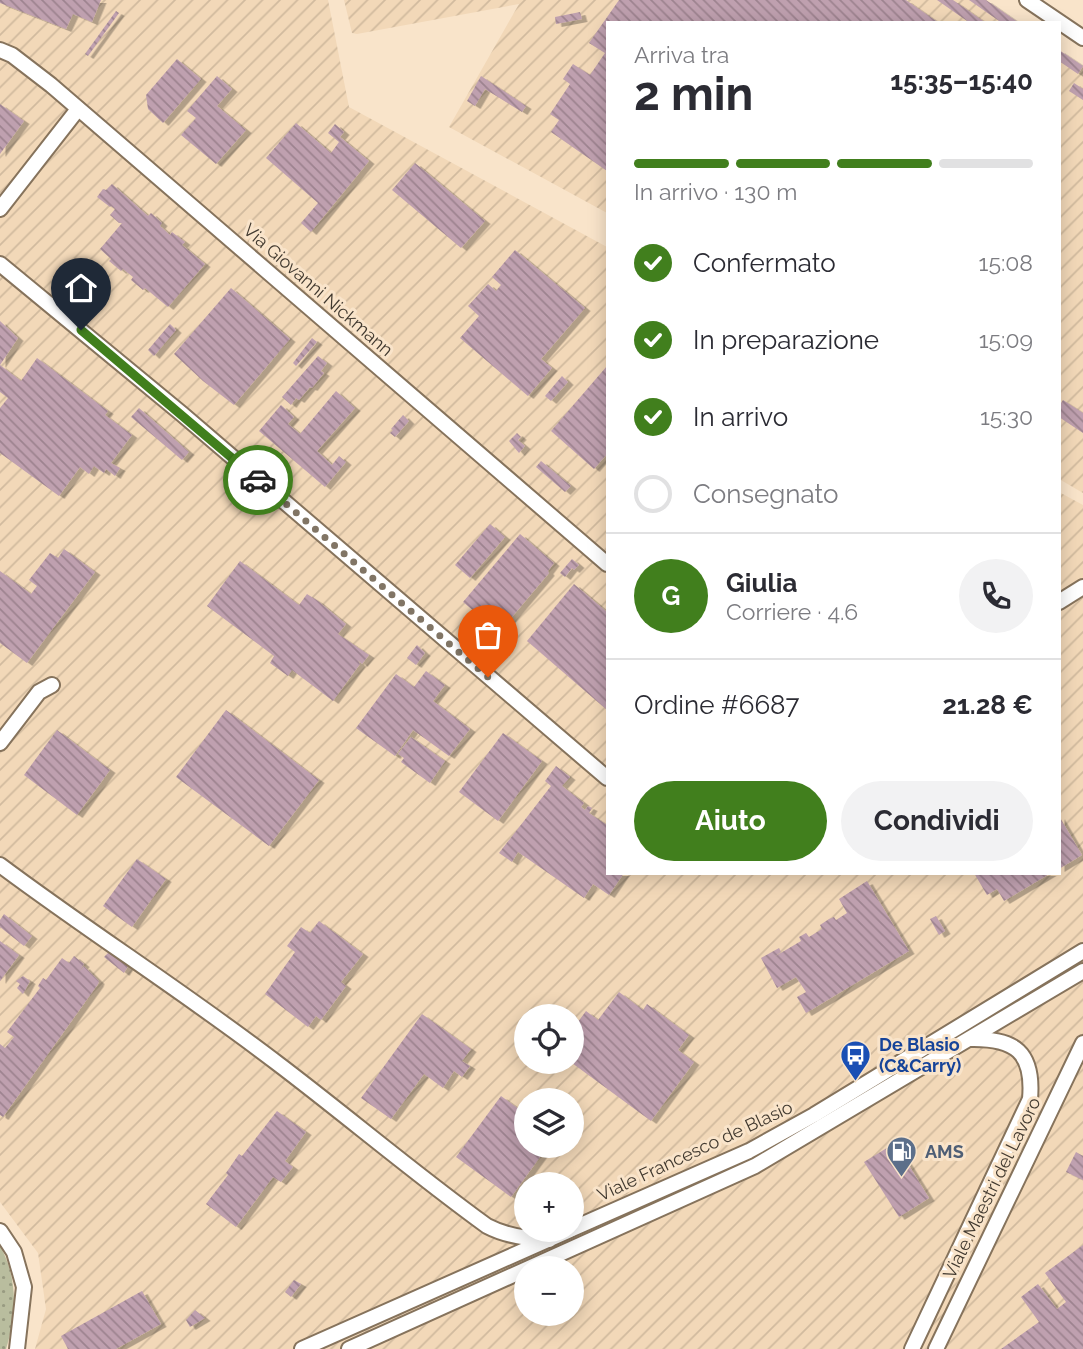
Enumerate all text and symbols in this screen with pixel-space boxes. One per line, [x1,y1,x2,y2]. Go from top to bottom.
text: Arriva tra [634,41,729,68]
text: 15:35–15:40 [890,66,1033,96]
text: 2 min [634,67,753,121]
text: In arrivo · 130 m [634,178,797,205]
street label: Via Giovanni Nickmann [239,219,397,360]
icon: check [634,244,672,282]
text: Confermato [693,248,836,278]
text: 15:08 [979,249,1033,276]
pin [51,258,111,330]
icon: home [62,269,100,307]
icon: check [634,321,672,359]
text: In preparazione [693,325,879,355]
text: 15:09 [979,326,1033,353]
icon: check [634,398,672,436]
text: In arrivo [693,402,788,432]
text: 15:30 [980,403,1033,430]
courier [223,445,293,515]
icon: car [239,461,277,499]
text: Consegnato [693,479,839,509]
button: phone [959,559,1033,633]
text: Giulia [726,568,797,598]
text: G [662,581,680,611]
text: Corriere · 4.6 [726,598,858,625]
pin [458,605,518,677]
icon: bag [469,616,507,654]
text: Ordine #6687 [634,690,799,720]
text: 21.28 € [942,690,1033,720]
button: Aiuto [634,781,827,861]
button: Condividi [841,781,1033,861]
map controls [514,1004,584,1326]
button: locate [514,1004,584,1074]
place label: De Blasio (C&Carry) [879,1034,961,1076]
bus stop icon: De Blasio (C&Carry) [839,1038,873,1082]
button: layers [514,1088,584,1158]
street label: Viale Maestri del Lavoro [938,1093,1045,1282]
street label: Viale Francesco de Blasio [594,1096,796,1205]
fuel station icon: AMS [885,1135,919,1179]
place label: AMS [925,1141,964,1162]
button: + [514,1172,584,1242]
button: − [514,1256,584,1326]

